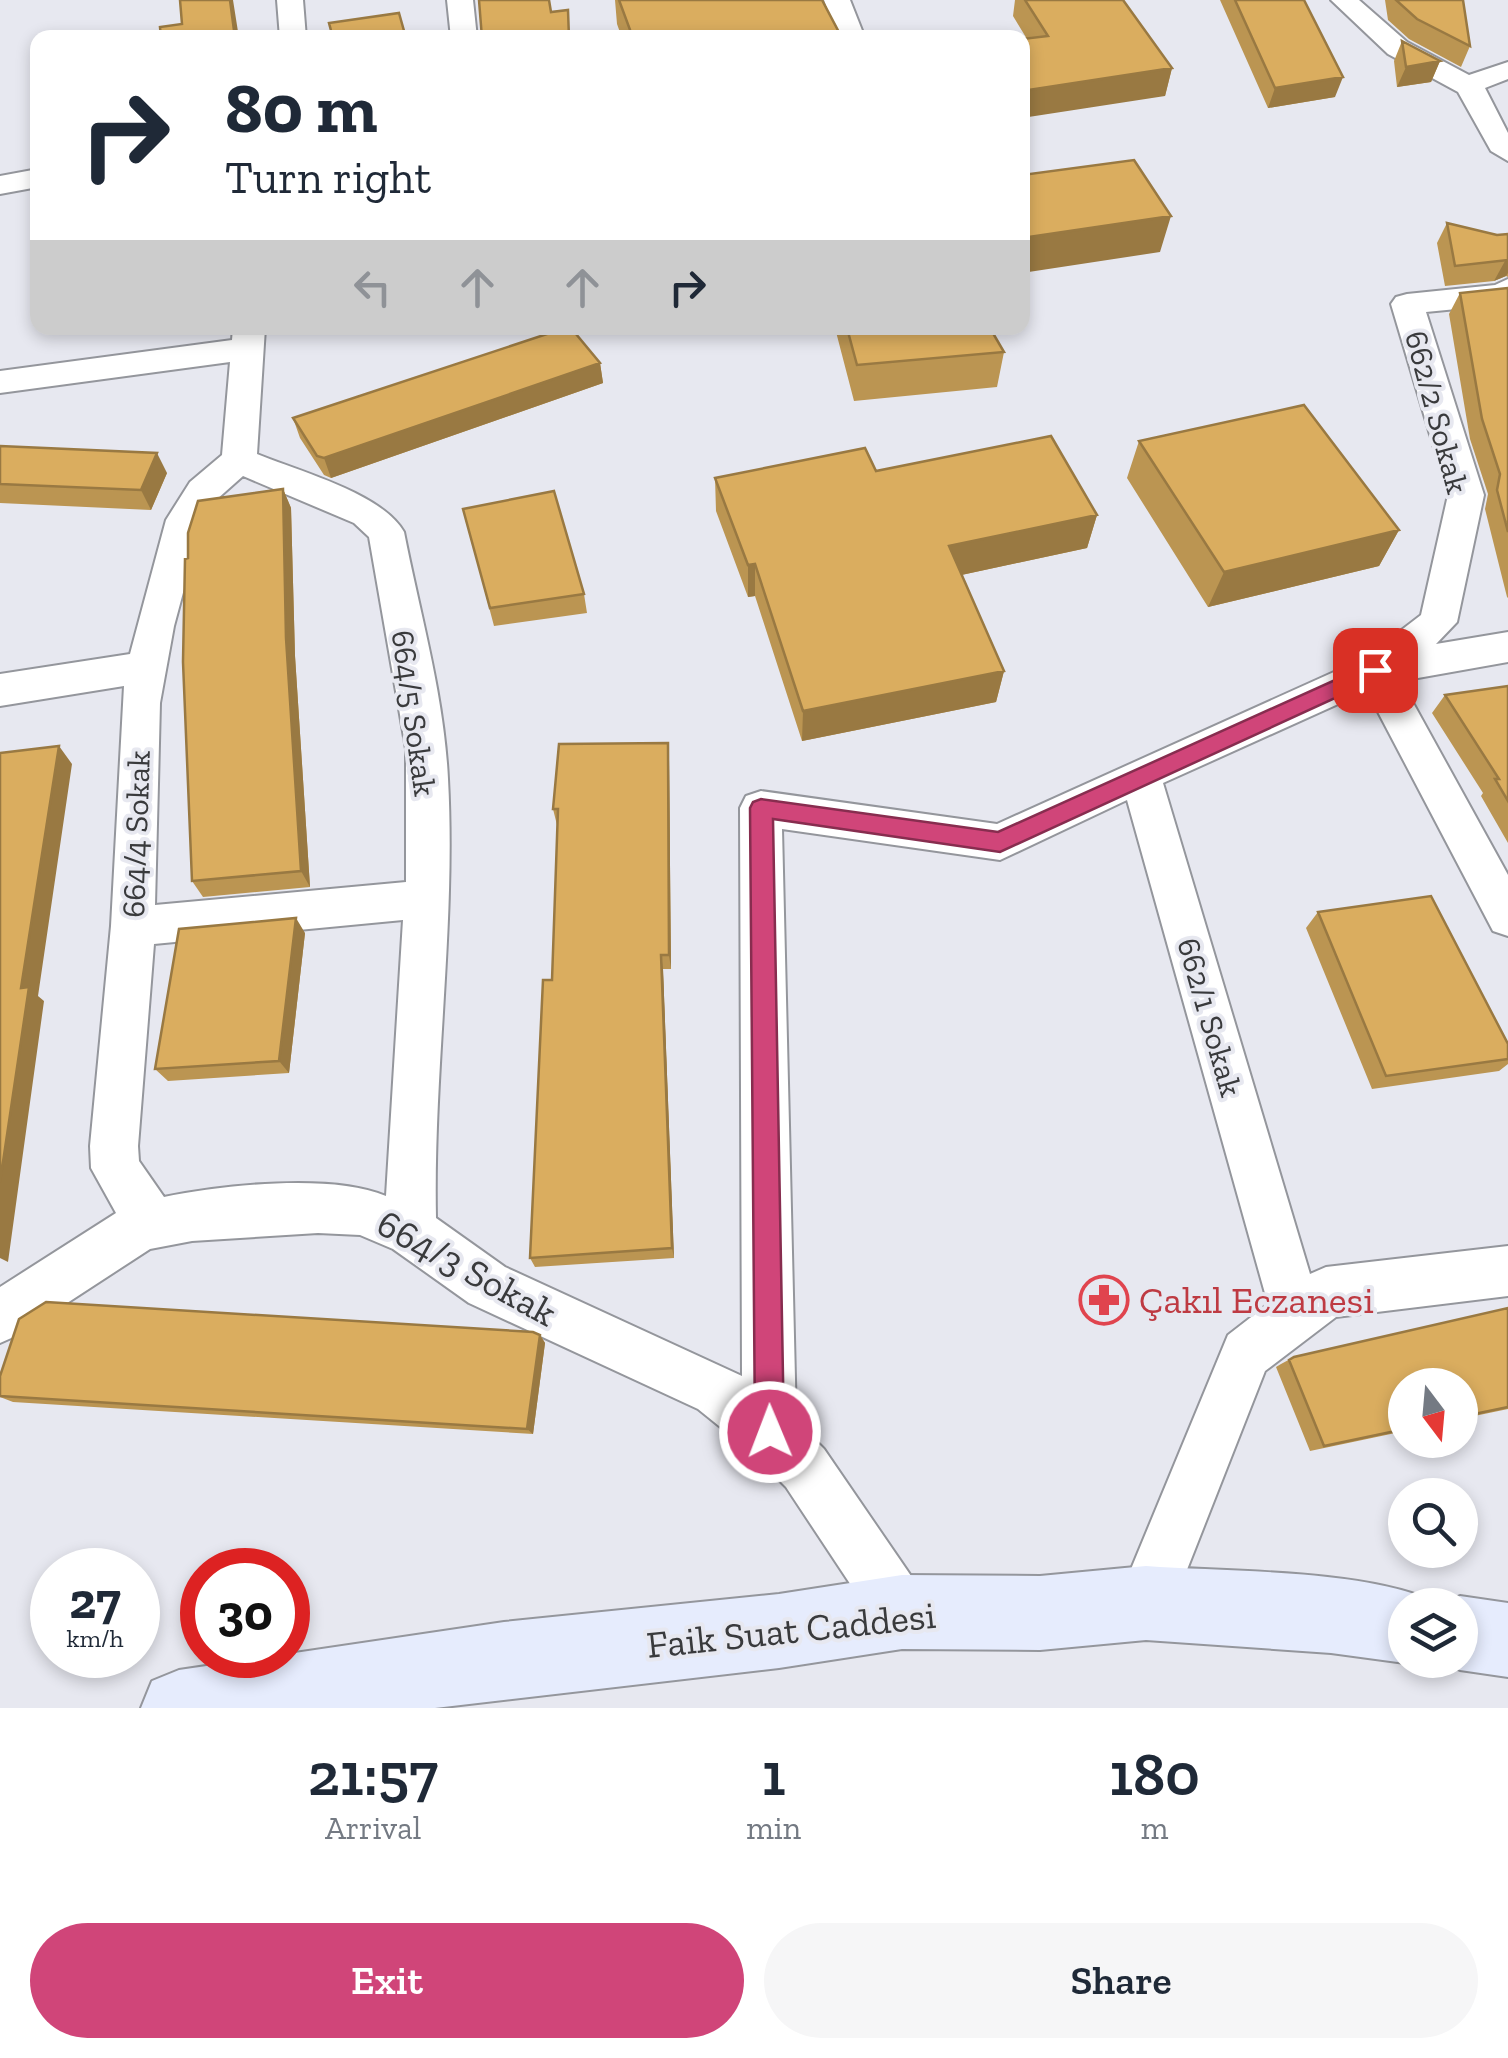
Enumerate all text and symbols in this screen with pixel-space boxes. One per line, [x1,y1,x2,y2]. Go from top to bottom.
text: 80 m [225,66,377,150]
icon: right [60,70,190,200]
text: Turn right [225,151,431,205]
icon: left [345,260,400,315]
icon: ahead [450,260,505,315]
icon: ahead [555,260,610,315]
icon: right [660,260,715,315]
street label: 662/2 Sokak [1397,326,1477,498]
street label: 664/5 Sokak [384,627,445,799]
pin [1333,628,1418,713]
icon: arrive [1348,643,1403,698]
street label: 664/4 Sokak [114,749,158,918]
street label: 662/1 Sokak [1169,933,1251,1101]
street label: 664/3 Sokak [369,1200,565,1336]
pharmacy icon: Çakıl Eczanesi [1078,1274,1130,1326]
place label: Çakıl Eczanesi [1139,1277,1374,1323]
north arrow [1388,1368,1478,1458]
map controls [1388,1368,1478,1678]
position arrow [718,1380,822,1484]
button: search [1388,1478,1478,1568]
speed limit sign: 30 [180,1548,310,1678]
text: 27 [69,1571,121,1631]
button: layers [1388,1588,1478,1678]
street label: Faik Suat Caddesi [644,1592,938,1668]
text: km/h [66,1623,124,1653]
text: 21:57 [308,1738,438,1810]
text: 1 [762,1738,786,1810]
text: 180 [1109,1738,1200,1810]
text: Arrival [325,1809,421,1847]
text: min [746,1809,801,1847]
text: m [1141,1809,1168,1847]
button: Exit [30,1923,744,2038]
button: Share [764,1923,1478,2038]

